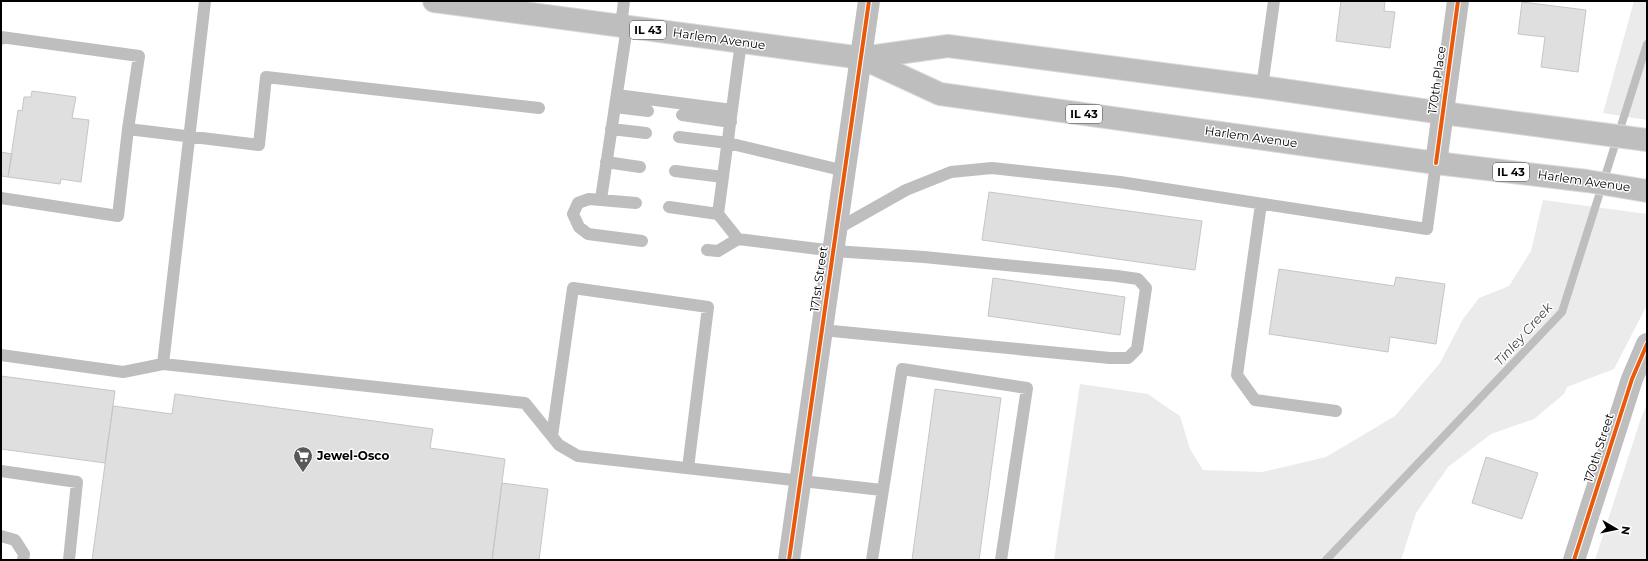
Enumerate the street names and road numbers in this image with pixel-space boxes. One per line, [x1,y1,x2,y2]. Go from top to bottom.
road number: IL 43 [630,21,666,39]
street label: Harlem Avenue [672,25,766,52]
street label: 170th Place [1424,45,1449,115]
road number: IL 43 [1066,105,1102,123]
street label: Harlem Avenue [1204,123,1298,150]
road number: IL 43 [1493,163,1529,181]
street label: Harlem Avenue [1537,167,1631,194]
street label: 171st Street [806,245,831,313]
street label: 170th Street [1580,411,1617,484]

